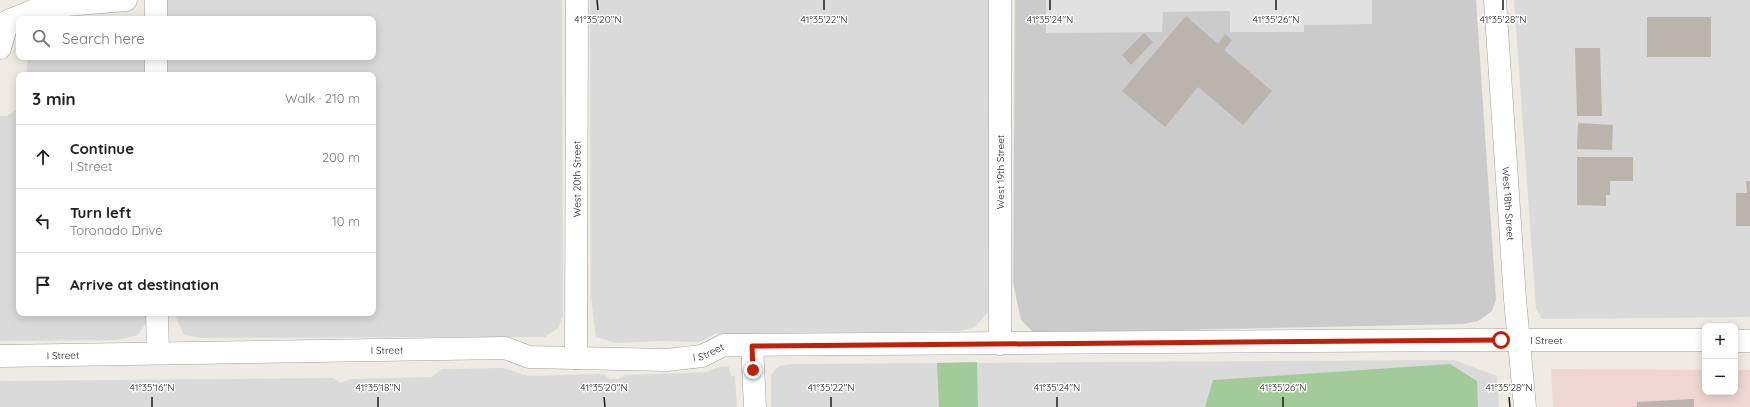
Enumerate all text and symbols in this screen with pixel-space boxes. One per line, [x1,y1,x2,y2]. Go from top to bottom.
text: 41°35'20"N [574,13,622,26]
text: 41°35'22"N [800,13,848,26]
text: 41°35'24"N [1027,13,1073,26]
text: 41°35'26"N [1253,13,1299,26]
text: 41°35'28"N [1480,13,1526,26]
search box [16,16,376,60]
icon: search [30,27,52,49]
text: Search here [62,29,145,48]
text: 3 min [32,88,76,109]
text: Walk · 210 m [285,90,360,106]
street label: West 19th Street [994,134,1007,209]
text: Continue [70,139,134,158]
street label: West 20th Street [570,140,584,217]
icon: ahead [32,146,54,168]
text: 200 m [322,149,360,165]
text: I Street [70,158,112,174]
street label: West 18th Street [1499,166,1517,242]
text: Turn left [70,203,132,222]
icon: left [32,210,54,232]
text: 10 m [332,213,360,229]
text: Toronado Drive [70,222,163,238]
icon: arrive [32,274,54,296]
text: Arrive at destination [70,275,219,294]
map controls [1702,323,1738,395]
button: + [1702,323,1738,359]
route start [1492,331,1510,349]
street label: I Street [1530,334,1563,347]
street label: I Street [692,340,727,364]
street label: I Street [371,344,404,357]
street label: I Street [47,349,80,362]
button: − [1702,359,1738,395]
route end [744,361,762,379]
text: 41°35'16"N [129,381,175,394]
text: 41°35'18"N [355,381,401,394]
text: 41°35'20"N [580,381,628,394]
text: 41°35'22"N [807,381,855,394]
text: 41°35'24"N [1034,381,1080,394]
text: 41°35'26"N [1260,381,1306,394]
text: 41°35'28"N [1486,381,1532,394]

